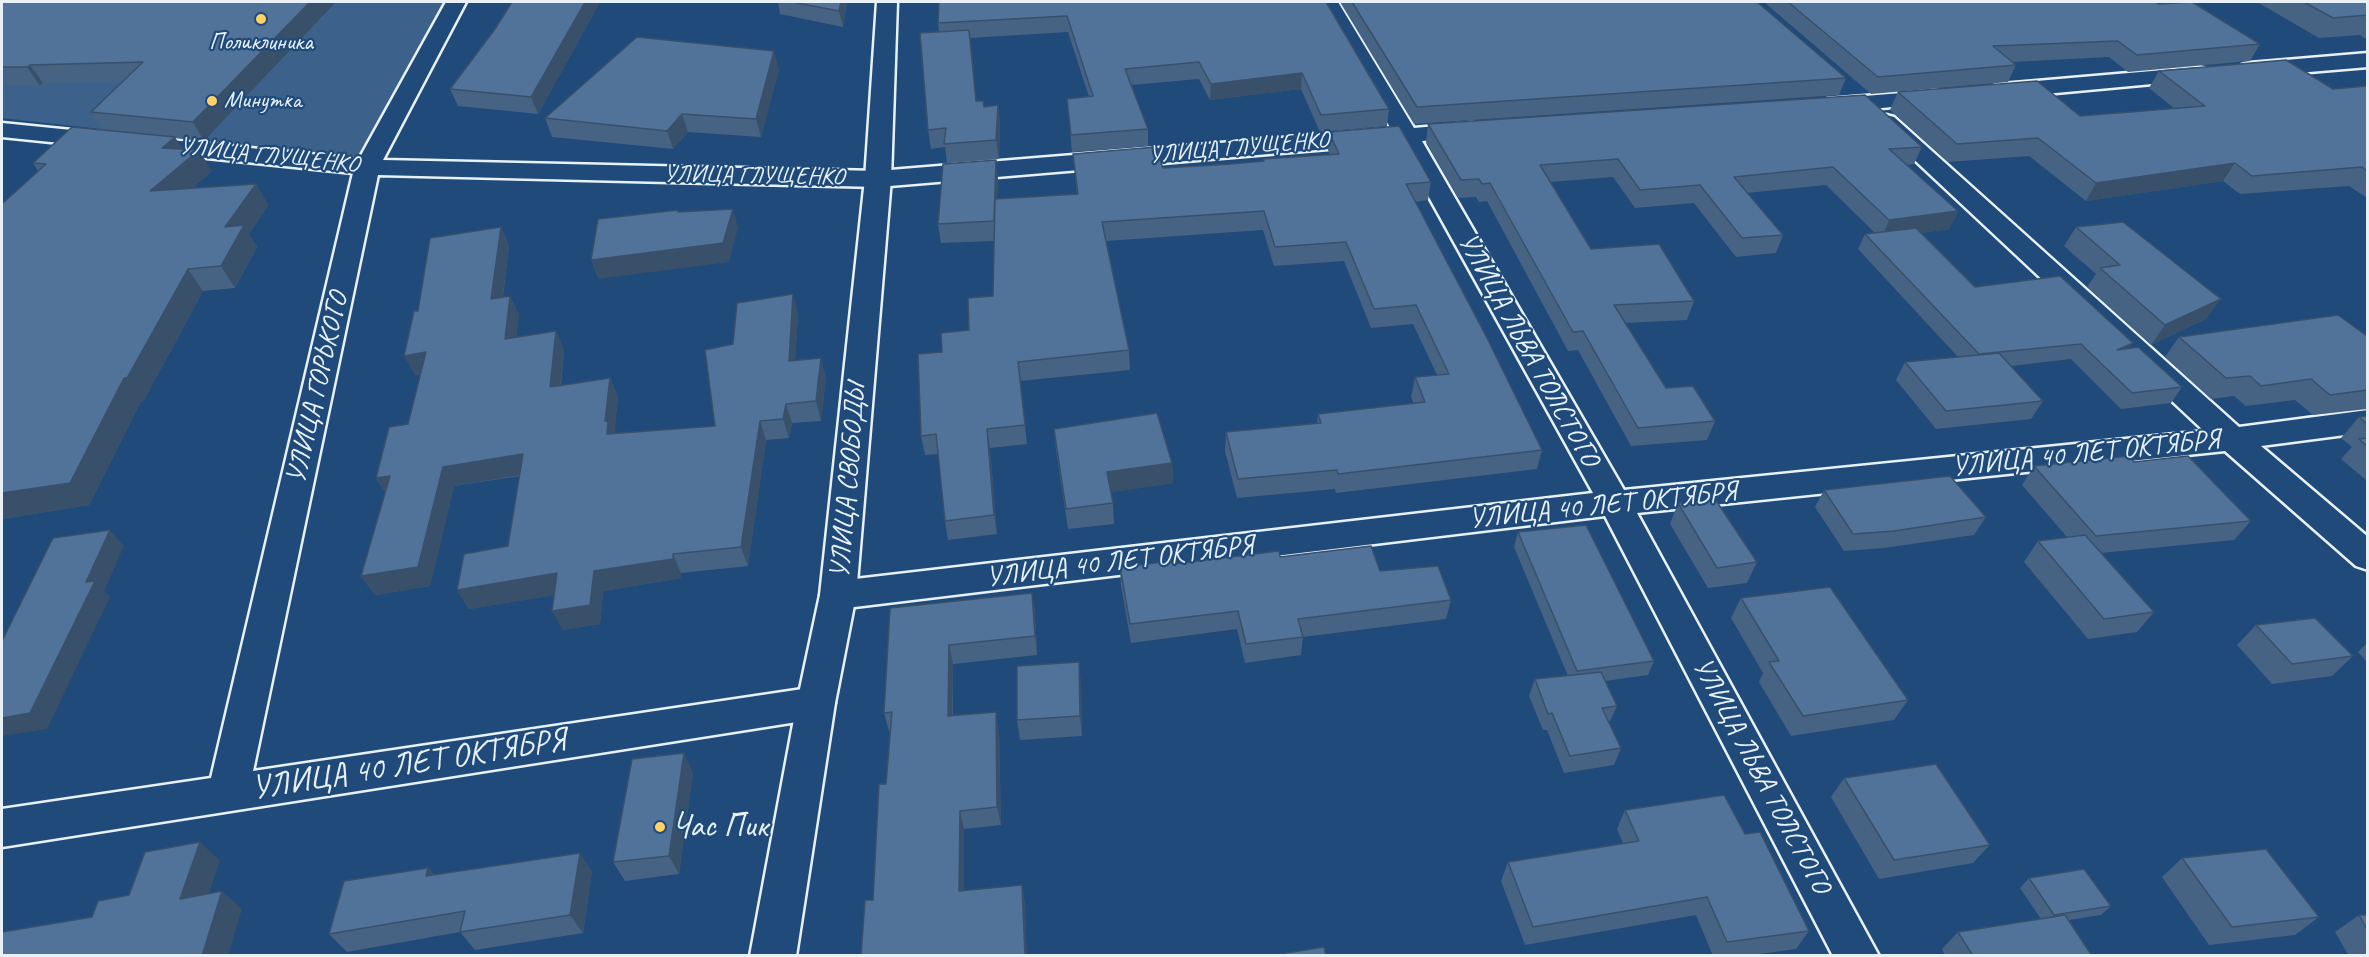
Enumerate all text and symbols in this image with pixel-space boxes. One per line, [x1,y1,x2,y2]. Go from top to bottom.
marker: Поликлиника [254,12,268,26]
place label: Поликлиника [209,29,313,57]
place label: Минутка [224,87,301,115]
marker: Минутка [205,94,219,108]
street label: УЛИЦА ГЛУЩЕНКО [1148,126,1330,170]
street label: УЛИЦА ГЛУЩЕНКО [178,132,360,180]
street label: УЛИЦА ГЛУЩЕНКО [663,160,845,192]
street label: УЛИЦА ЛЬВА ТОЛСТОГО [1450,227,1606,473]
street label: УЛИЦА ГОРЬКОГО [280,289,356,487]
street label: УЛИЦА СВОБОДЫ [824,382,874,580]
street label: УЛИЦА 40 ЛЕТ ОКТЯБРЯ [1950,423,2222,485]
street label: УЛИЦА 40 ЛЕТ ОКТЯБРЯ [1467,475,1739,537]
street label: УЛИЦА 40 ЛЕТ ОКТЯБРЯ [984,529,1256,595]
street label: УЛИЦА ЛЬВА ТОЛСТОГО [1685,653,1837,899]
street label: УЛИЦА 40 ЛЕТ ОКТЯБРЯ [249,721,569,809]
place label: Час Пик [672,807,768,847]
marker: Час Пик [653,820,667,834]

